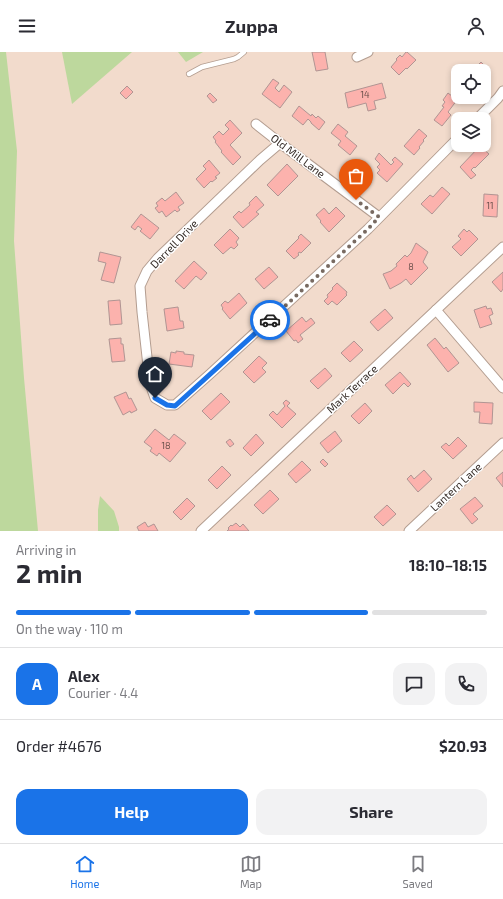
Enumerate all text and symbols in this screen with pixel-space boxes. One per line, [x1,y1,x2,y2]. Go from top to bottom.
icon: menu [16,15,38,37]
text: Zuppa [225,15,278,37]
icon: person [465,15,487,37]
map controls [451,64,491,152]
button: locate [451,64,491,104]
house number: 14 [360,89,370,100]
button: layers [451,112,491,152]
street label: Old Mill Lane [269,131,328,180]
pin [339,159,373,200]
icon: bag [345,165,367,187]
house number: 11 [486,200,494,211]
street label: Darrell Drive [147,217,200,271]
house number: 8 [408,261,414,272]
courier [250,300,290,340]
icon: car [259,309,281,331]
pin [138,357,172,398]
street label: Mark Terrace [323,362,380,416]
icon: home [144,363,166,385]
house number: 18 [161,440,171,451]
street label: Lantern Lane [427,460,484,514]
text: Arriving in [16,542,76,558]
text: 18:10–18:15 [409,556,487,574]
text: 2 min [16,557,82,588]
text: On the way · 110 m [16,621,123,637]
button: chat [393,663,435,705]
button: phone [445,663,487,705]
text: Alex [68,667,100,685]
text: A [32,675,42,693]
text: Courier · 4.4 [68,685,138,701]
text: Order #4676 [16,737,102,755]
text: $20.93 [439,737,487,755]
button: Help [16,789,248,835]
button: Share [256,789,487,835]
tab: Home [70,853,99,890]
tab: Map [240,853,262,890]
tab: Saved [403,853,433,890]

